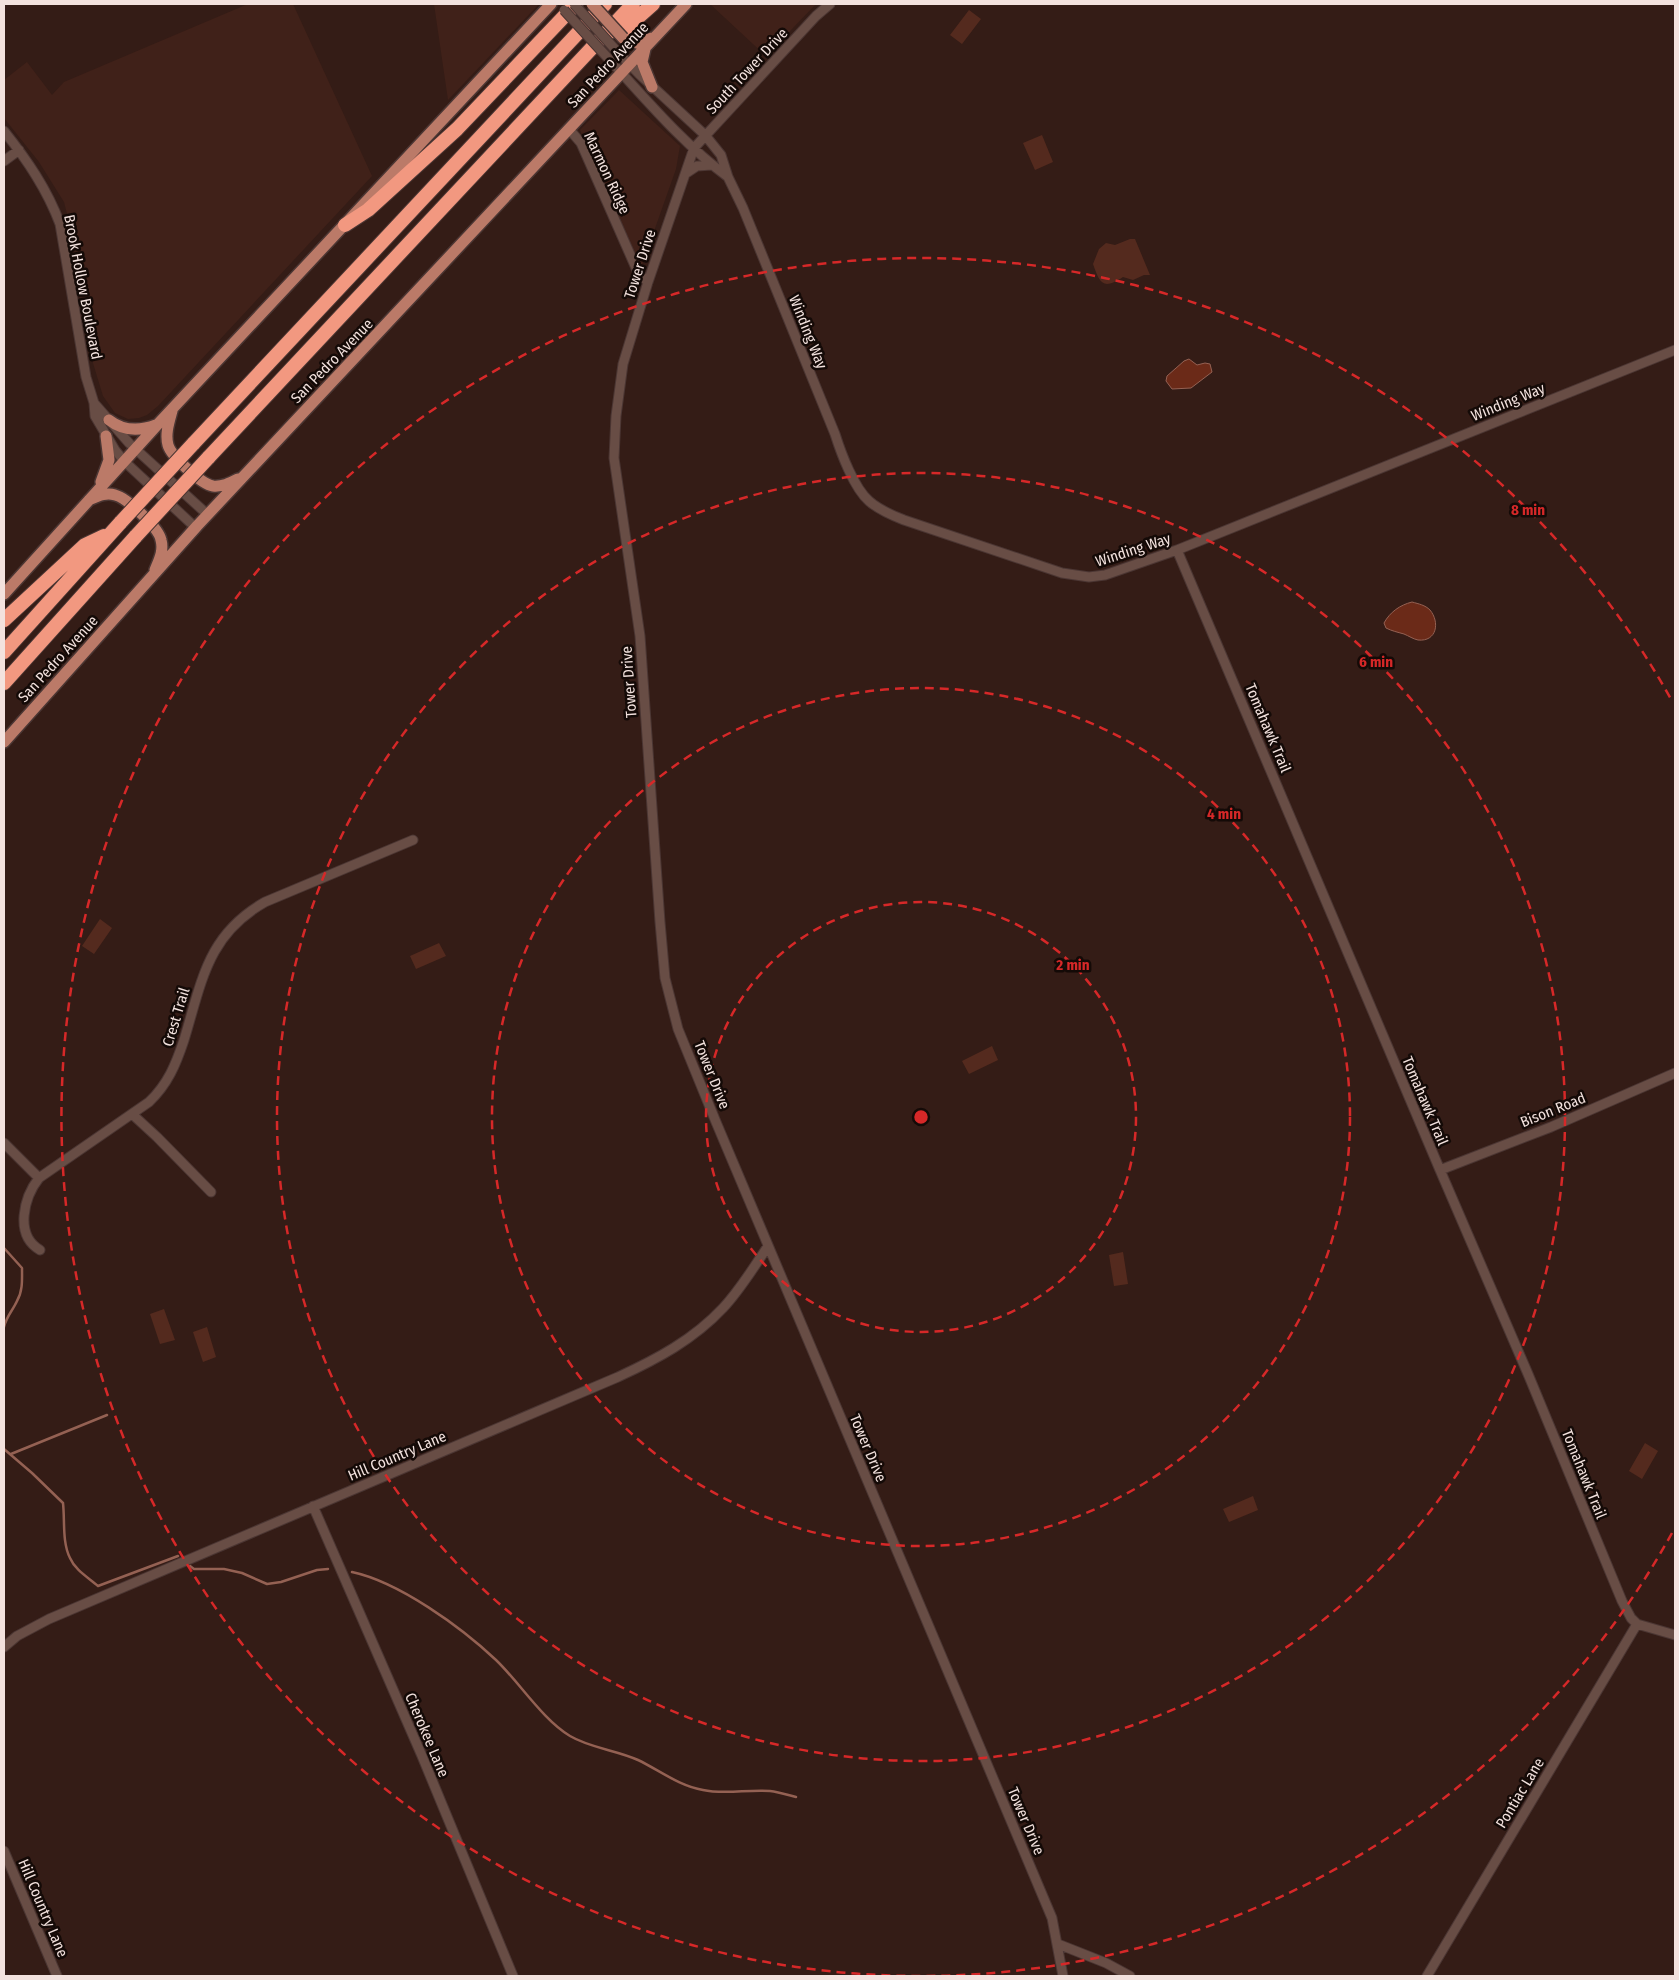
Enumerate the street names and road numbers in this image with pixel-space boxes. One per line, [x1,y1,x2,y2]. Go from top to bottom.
street label: San Pedro Avenue [564,19,652,111]
street label: South Tower Drive [702,24,792,118]
street label: Marmon Ridge [580,129,634,217]
street label: Brook Hollow Boulevard [60,213,106,361]
street label: Tower Drive [620,227,660,301]
street label: Winding Way [785,293,831,372]
street label: San Pedro Avenue [287,315,377,407]
street label: Winding Way [1469,379,1548,425]
street label: Winding Way [1093,529,1173,571]
street label: San Pedro Avenue [14,612,102,706]
street label: Tower Drive [618,646,640,718]
street label: Tomahawk Trail [1241,681,1295,775]
street label: Crest Trail [159,985,194,1049]
street label: Tower Drive [690,1038,734,1112]
street label: Tomahawk Trail [1398,1054,1452,1148]
street label: Bison Road [1518,1089,1588,1131]
street label: Tower Drive [846,1411,890,1485]
street label: Hill Country Lane [345,1427,449,1485]
street label: Tomahawk Trail [1558,1427,1610,1521]
street label: Cherokee Lane [401,1690,453,1780]
street label: Pontiac Lane [1492,1755,1548,1831]
street label: Tower Drive [1004,1784,1048,1858]
street label: Hill Country Lane [14,1856,72,1960]

